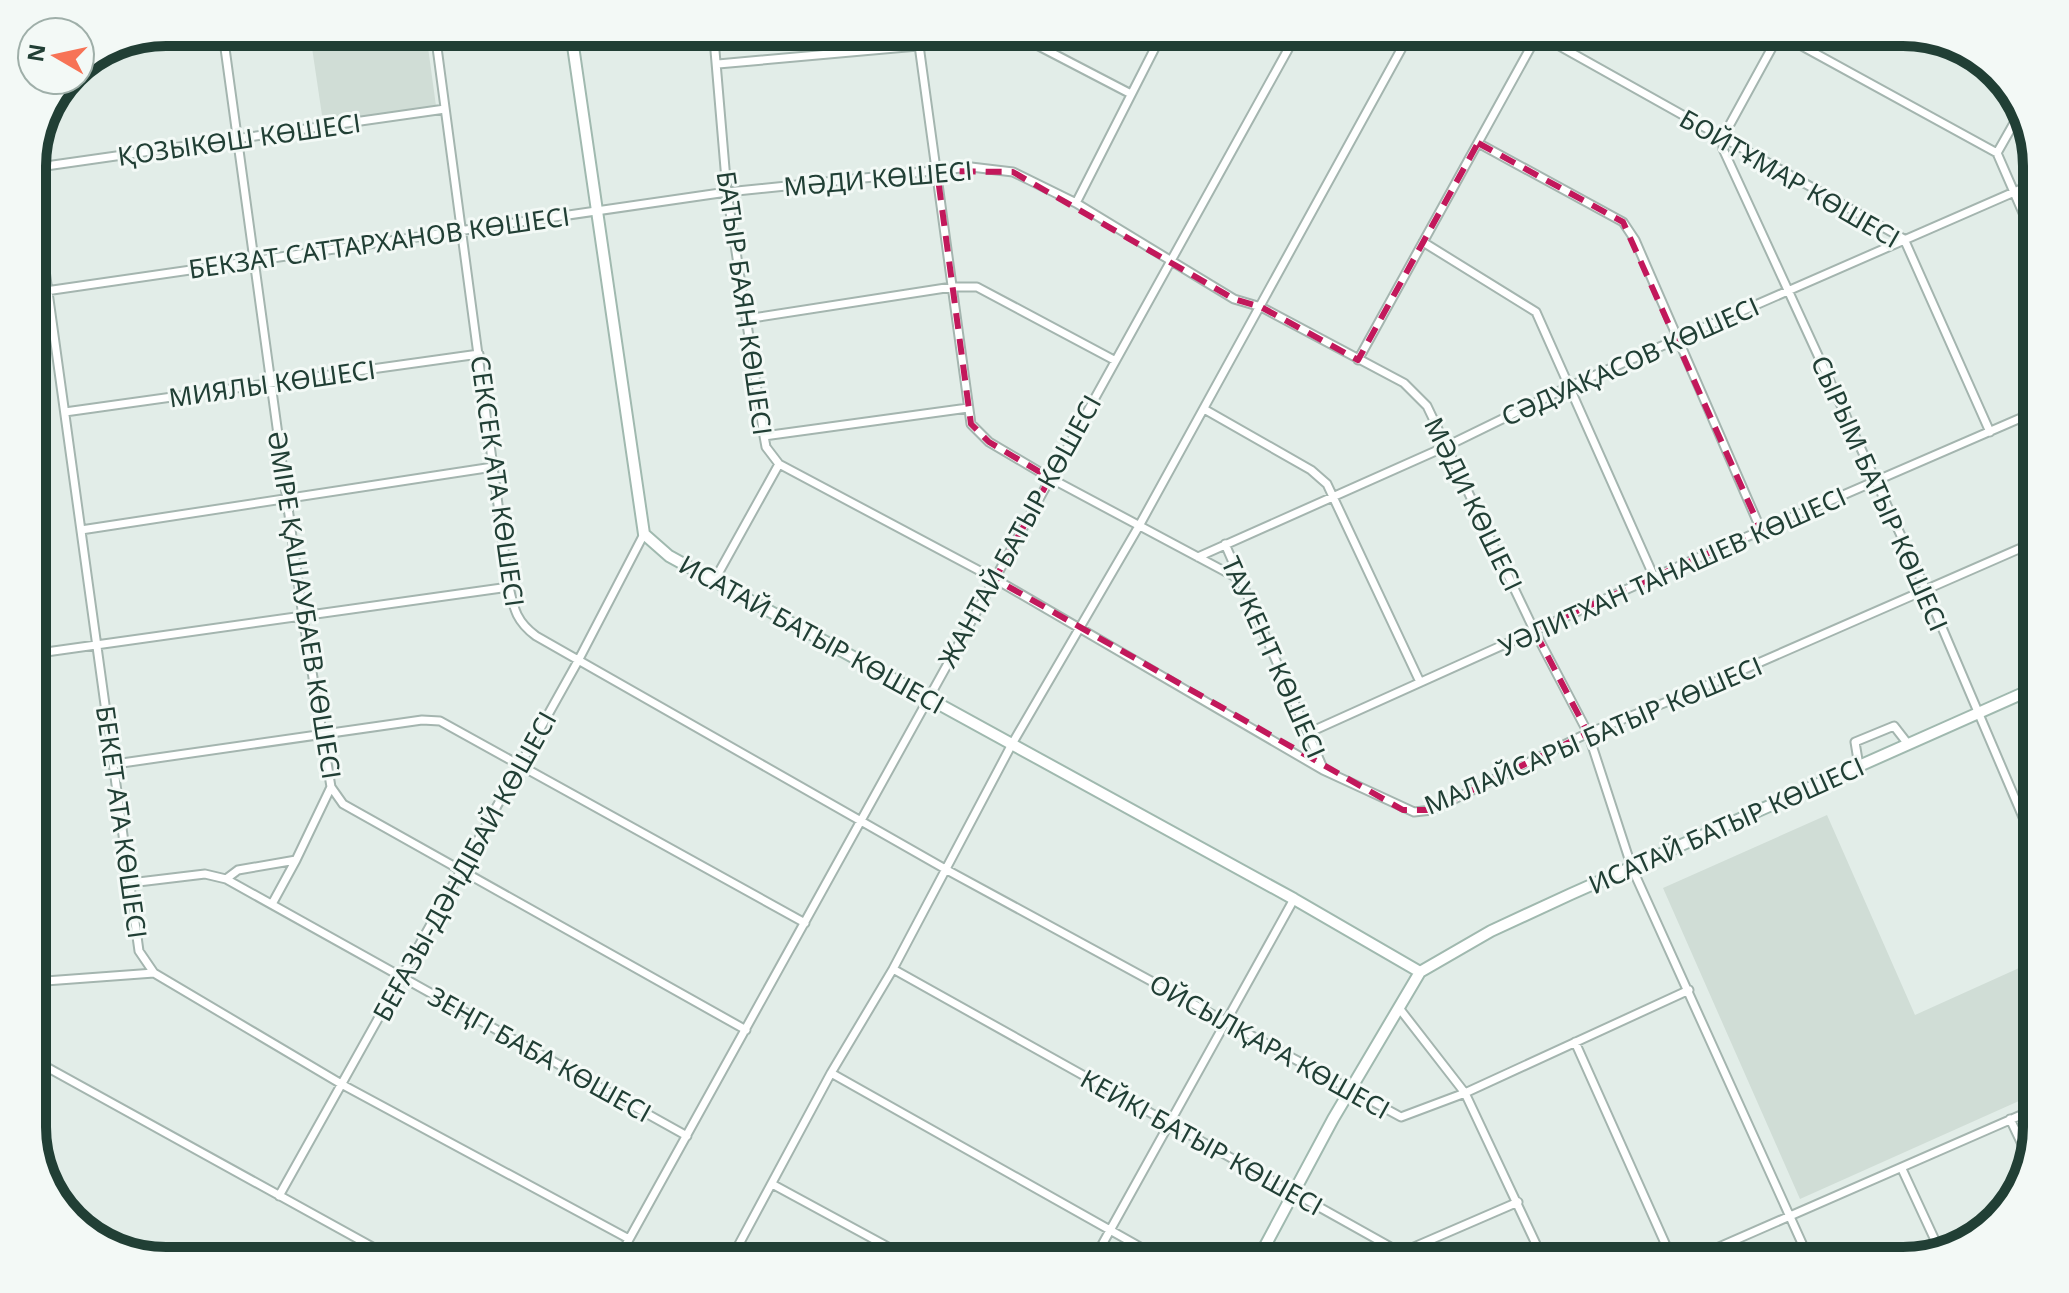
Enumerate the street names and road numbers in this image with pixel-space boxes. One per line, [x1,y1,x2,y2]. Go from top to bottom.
street label: БОЙТҰМАР КӨШЕСІ [1673,100,1907,256]
street label: ҚОЗЫКӨШ КӨШЕСІ [115,104,363,174]
street label: МӘДИ КӨШЕСІ [782,152,974,204]
street label: БАТЫР БАЯН КӨШЕСІ [709,169,781,437]
street label: БЕКЗАТ САТТАРХАНОВ КӨШЕСІ [186,197,572,287]
street label: СӘДУАҚАСОВ КӨШЕСІ [1495,288,1765,434]
street label: СЫРЫМ БАТЫР КӨШЕСІ [1803,350,1957,636]
street label: МИЯЛЫ КӨШЕСІ [166,351,378,415]
street label: СЕКСЕК АТА КӨШЕСІ [463,353,533,609]
street label: ЖАНТАЙ БАТЫР КӨШЕСІ [929,388,1109,674]
street label: МӘДИ КӨШЕСІ [1416,411,1532,597]
street label: ӘМІРЕ ҚАШАУБАЕВ КӨШЕСІ [260,428,350,782]
street label: УӘЛИТХАН ТАНАШЕВ КӨШЕСІ [1493,478,1851,664]
street label: ИСАТАЙ БАТЫР КӨШЕСІ [673,546,951,722]
street label: ТАУКЕНТ КӨШЕСІ [1213,550,1335,764]
street label: МАЛАЙСАРЫ БАТЫР КӨШЕСІ [1419,647,1767,823]
street label: БЕКЕТ АТА КӨШЕСІ [88,703,156,941]
street label: БЕҒАЗЫ-ДӘНДІБАЙ КӨШЕСІ [364,705,564,1027]
street label: ИСАТАЙ БАТЫР КӨШЕСІ [1583,748,1869,902]
street label: ОЙСЫЛҚАРА КӨШЕСІ [1143,965,1397,1127]
street label: ЗЕҢГІ БАБА КӨШЕСІ [422,978,658,1130]
street label: КЕЙКІ БАТЫР КӨШЕСІ [1074,1060,1330,1224]

